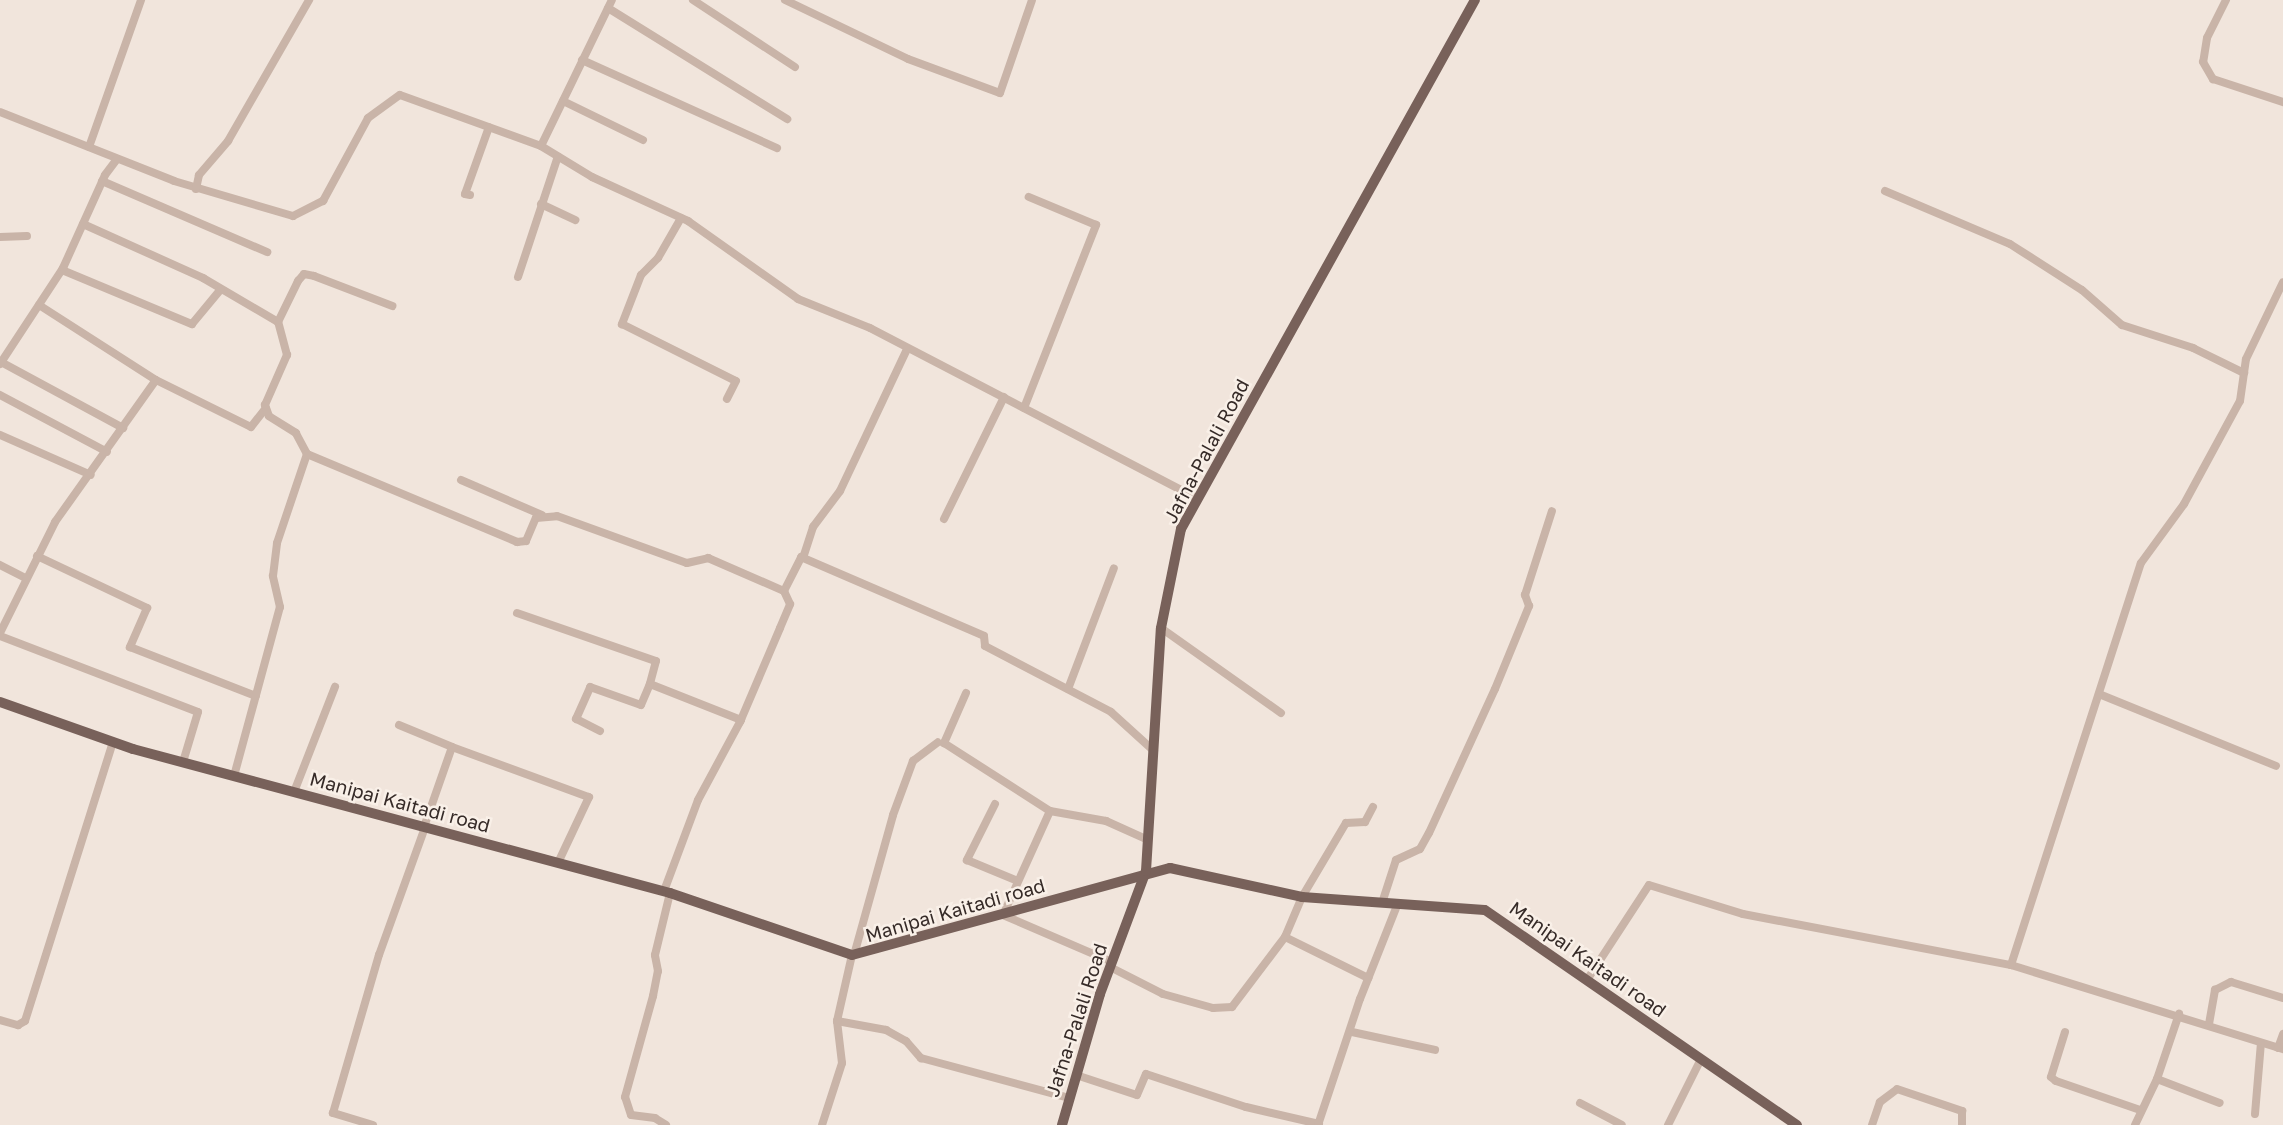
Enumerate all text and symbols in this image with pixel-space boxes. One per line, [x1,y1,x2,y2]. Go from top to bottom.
street label: Jafna-Palali Road [1158,375,1254,527]
street label: Manipai Kaitadi road [307,767,493,837]
street label: Manipai Kaitadi road [863,873,1047,947]
street label: Manipai Kaitadi road [1505,896,1671,1022]
street label: Jafna-Palali Road [1040,940,1112,1100]

